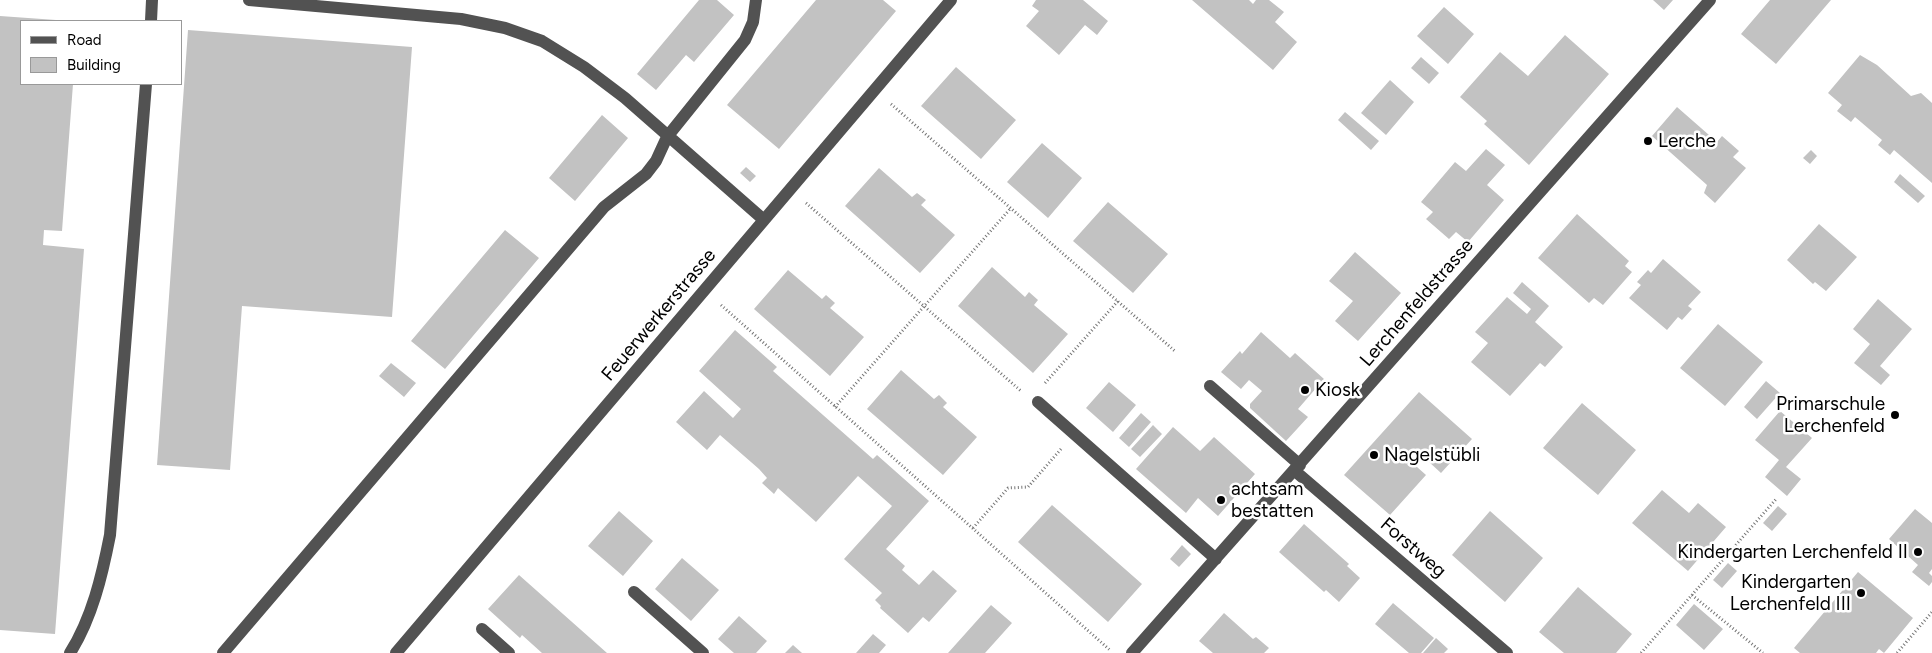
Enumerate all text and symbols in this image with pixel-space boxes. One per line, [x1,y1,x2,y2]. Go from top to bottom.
legend [20,20,182,85]
text: Road [67,31,102,49]
text: Building [67,56,121,74]
place label: Lerche [1658,130,1716,152]
marker: Lerche [1642,135,1654,147]
street label: Lerchenfeldstrasse [1355,235,1479,371]
street label: Feuerwerkerstrasse [597,244,721,386]
place label: Kiosk [1315,379,1360,401]
marker: Kiosk [1299,384,1311,396]
place label: Primarschule Lerchenfeld [1776,393,1885,437]
marker: Primarschule Lerchenfeld [1889,409,1901,421]
place label: Nagelstübli [1384,444,1480,466]
marker: Nagelstübli [1368,449,1380,461]
place label: achtsam bestatten [1231,478,1313,522]
marker: achtsam bestatten [1215,494,1227,506]
street label: Forstweg [1375,513,1451,583]
place label: Kindergarten Lerchenfeld II [1677,541,1908,563]
marker: Kindergarten Lerchenfeld II [1912,546,1924,558]
place label: Kindergarten Lerchenfeld III [1730,571,1851,615]
marker: Kindergarten Lerchenfeld III [1855,587,1867,599]

